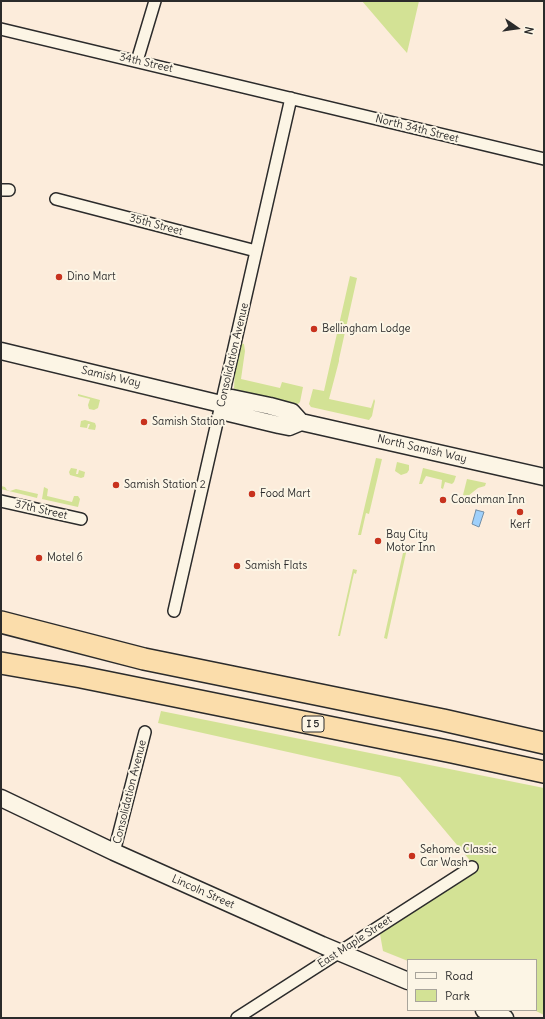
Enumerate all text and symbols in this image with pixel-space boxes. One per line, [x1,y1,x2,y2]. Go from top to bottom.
north arrow [497,8,537,48]
text: N [521,25,536,36]
street label: 34th Street [118,50,174,76]
street label: North 34th Street [374,112,460,146]
street label: 35th Street [128,212,184,238]
place label: Dino Mart [67,270,116,284]
marker: Dino Mart [54,272,64,282]
street label: Consolidation Avenue [215,302,251,408]
place label: Bellingham Lodge [322,322,410,336]
marker: Bellingham Lodge [309,324,319,334]
street label: Samish Way [80,364,142,390]
place label: Samish Station [152,415,225,429]
marker: Samish Station [139,417,149,427]
street label: North Samish Way [376,432,468,466]
place label: Samish Station 2 [124,478,206,492]
marker: Samish Station 2 [111,480,121,490]
place label: Food Mart [260,487,311,501]
marker: Food Mart [247,489,257,499]
place label: Coachman Inn [451,493,525,507]
marker: Coachman Inn [438,495,448,505]
street label: 37th Street [13,498,69,522]
marker: Kerf [515,507,525,517]
place label: Kerf [510,518,530,532]
place label: Bay City Motor Inn [386,528,435,554]
marker: Bay City Motor Inn [373,536,383,546]
place label: Motel 6 [47,551,83,565]
marker: Motel 6 [34,553,44,563]
place label: Samish Flats [245,559,307,573]
marker: Samish Flats [232,561,242,571]
road number: I 5 [302,716,324,732]
street label: Consolidation Avenue [111,739,149,845]
place label: Sehome Classic Car Wash [420,843,497,869]
marker: Sehome Classic Car Wash [407,851,417,861]
street label: Lincoln Street [170,872,236,912]
street label: East Maple Street [315,913,395,971]
legend [407,959,537,1011]
text: Road [445,968,473,983]
text: Park [445,988,470,1003]

